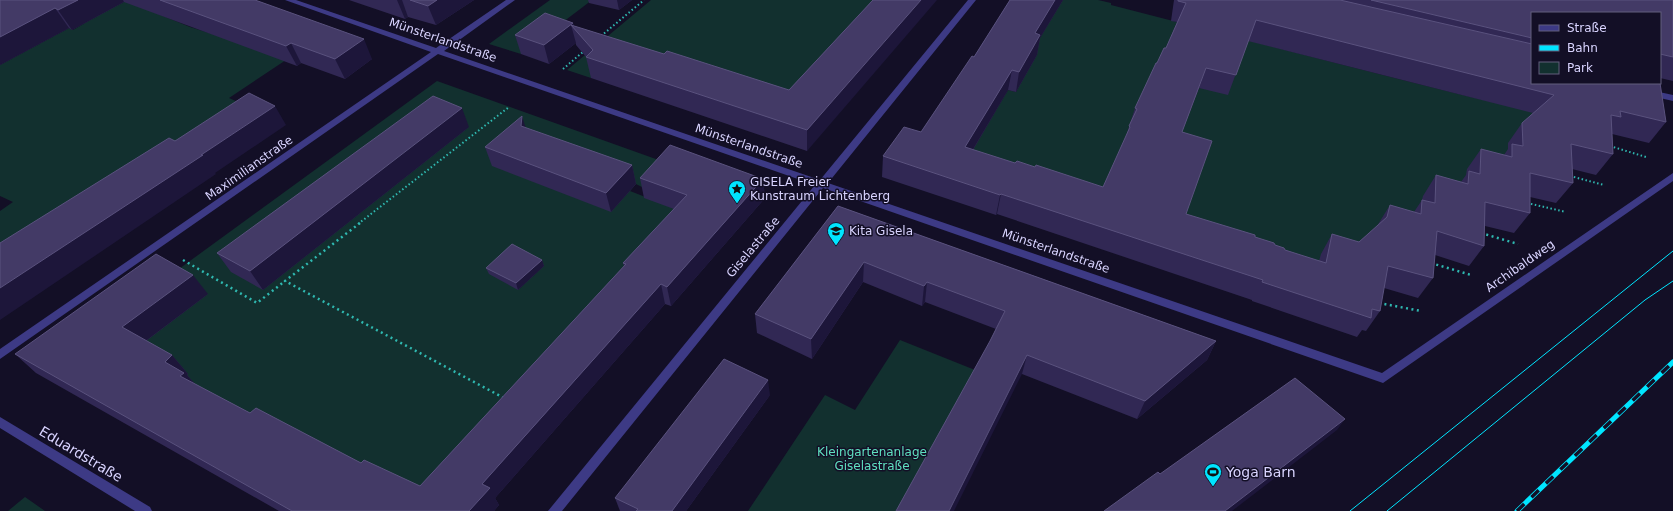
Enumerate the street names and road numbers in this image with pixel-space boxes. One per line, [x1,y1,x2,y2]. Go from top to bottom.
street label: Münsterlandstraße [387,15,499,65]
street label: Münsterlandstraße [693,121,805,171]
street label: Maximilianstraße [203,133,295,203]
street label: Giselastraße [723,214,783,280]
street label: Münsterlandstraße [1000,226,1112,276]
street label: Archibaldweg [1483,237,1557,295]
street label: Eduardstraße [37,423,125,485]

